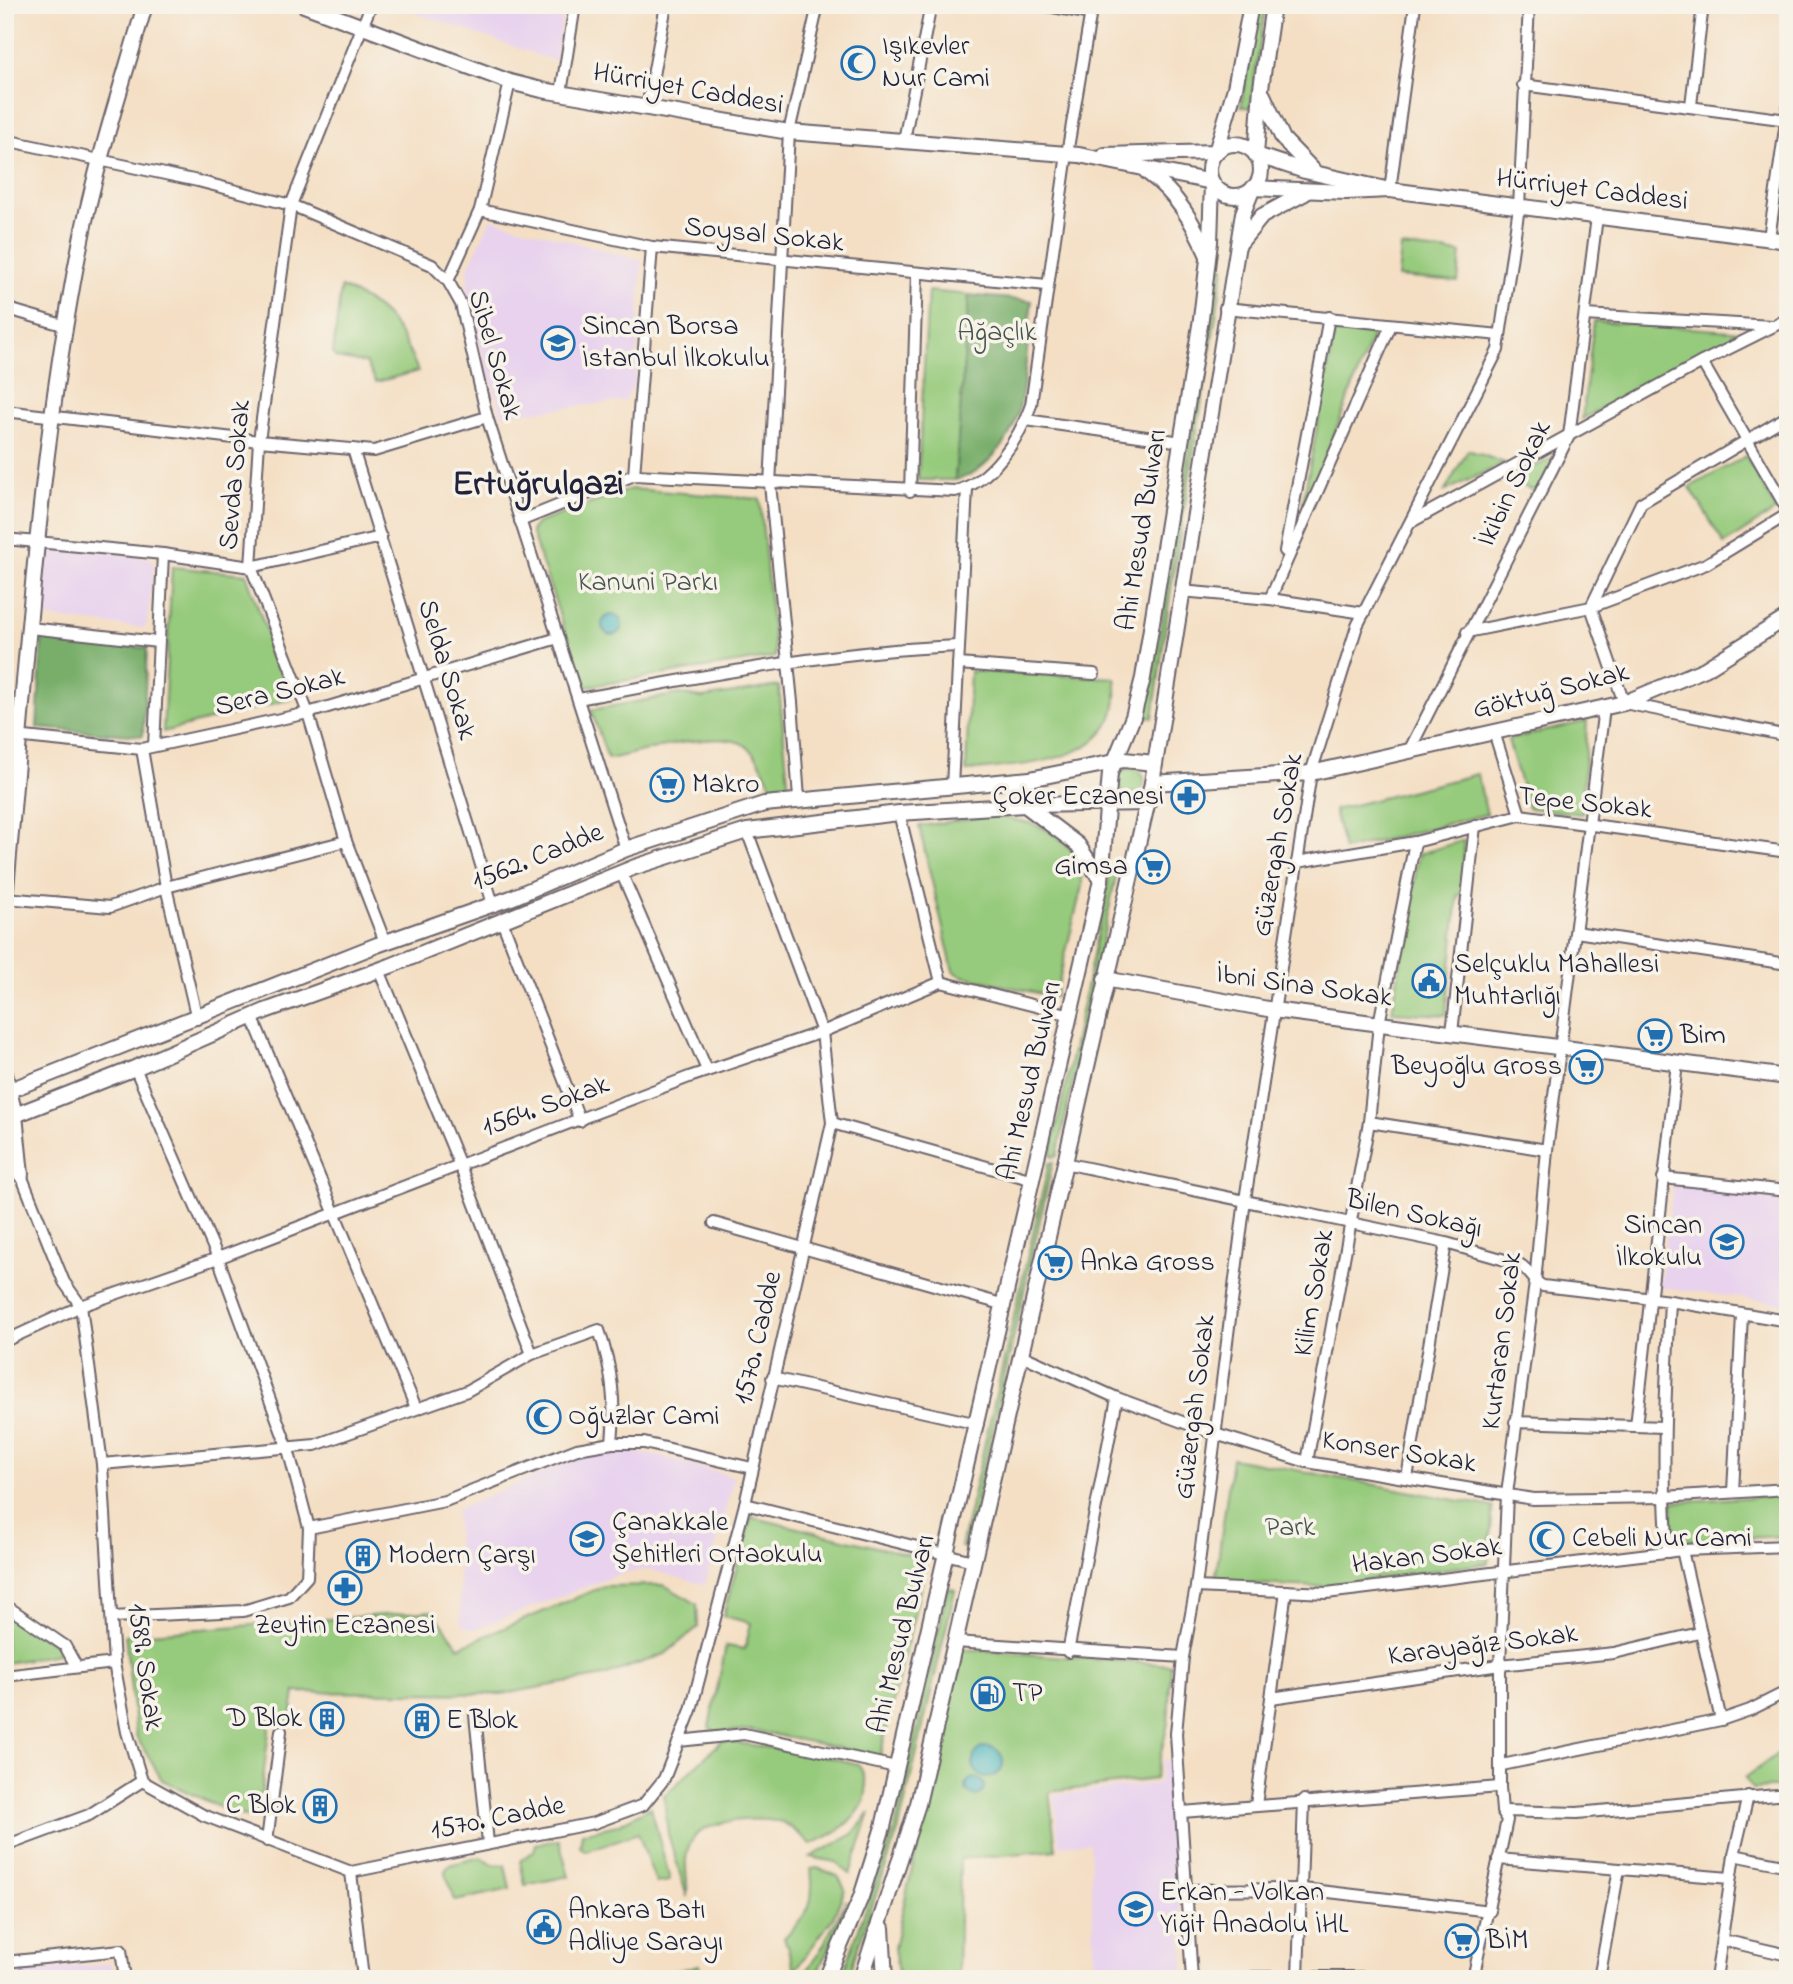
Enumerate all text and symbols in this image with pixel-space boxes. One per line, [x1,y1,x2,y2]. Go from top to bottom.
place label: Işıkevler Nur Cami [882,27,990,100]
mosque icon: Işıkevler Nur Cami [839,44,877,82]
street label: Hürriyet Caddesi [589,53,787,127]
street label: Hürriyet Caddesi [1494,159,1690,223]
street label: Soysal Sokak [682,207,847,265]
street label: Sibel Sokak [456,285,532,425]
place label: Sincan Borsa İstanbul İlkokulu [582,307,770,380]
park label: Ağaçlık [957,313,1037,354]
school or university icon: Sincan Borsa İstanbul İlkokulu [539,324,577,362]
street label: Sevda Sokak [209,398,263,552]
street label: İkibin Sokak [1467,413,1564,554]
street label: Ahi Mesud Bulvarı [1107,426,1179,634]
district label: Ertuğrulgazi [452,460,624,512]
park label: Kanuni Parkı [578,563,718,604]
street label: Selda Sokak [405,595,487,746]
street label: Göktuğ Sokak [1469,653,1634,731]
street label: Sera Sokak [211,657,350,729]
street label: Güzergah Sokak [1243,749,1315,940]
place label: Makro [692,765,760,806]
supermarket icon: Makro [648,766,686,804]
place label: Çoker Eczanesi [993,777,1164,818]
street label: Tepe Sokak [1516,777,1655,832]
pharmacy icon: Çoker Eczanesi [1169,778,1207,816]
street label: 1562. Cadde [466,813,610,903]
place label: Gimsa [1054,847,1128,888]
supermarket icon: Gimsa [1134,848,1172,886]
place label: Selçuklu Mahallesi Muhtarlığı [1454,945,1659,1018]
street label: İbni Sina Sokak [1213,954,1395,1020]
public building icon: Selçuklu Mahallesi Muhtarlığı [1410,962,1448,1000]
street label: Ahi Mesud Bulvarı [988,977,1074,1185]
place label: Bim [1679,1016,1726,1057]
supermarket icon: Bim [1636,1017,1674,1055]
place label: Beyoğlu Gross [1390,1047,1562,1088]
supermarket icon: Beyoğlu Gross [1567,1048,1605,1086]
street label: 1564. Sokak [477,1065,616,1149]
street label: Bilen Sokağı [1341,1179,1486,1251]
place label: Sincan İlkokulu [1616,1206,1702,1279]
school or university icon: Sincan İlkokulu [1708,1223,1746,1261]
street label: Kilim Sokak [1284,1225,1346,1360]
place label: Anka Gross [1080,1243,1215,1284]
supermarket icon: Anka Gross [1036,1244,1074,1282]
street label: Kurtaran Sokak [1472,1249,1534,1432]
street label: 1570. Cadde [724,1267,794,1409]
street label: Güzergah Sokak [1164,1312,1228,1502]
place label: Oğuzlar Cami [568,1397,719,1438]
mosque icon: Oğuzlar Cami [525,1398,563,1436]
street label: Konser Sokak [1319,1421,1480,1486]
place label: Çanakkale Şehitleri Ortaokulu [612,1503,822,1576]
park label: Park [1265,1508,1316,1549]
place label: Cebeli Nur Cami [1572,1519,1752,1560]
school or university icon: Çanakkale Şehitleri Ortaokulu [568,1520,606,1558]
mosque icon: Cebeli Nur Cami [1528,1520,1566,1558]
street label: Hakan Sokak [1350,1527,1505,1587]
street label: Ahi Mesud Bulvarı [858,1530,948,1738]
place label: Modern Çarşı [388,1536,536,1577]
building icon: Modern Çarşı [344,1537,382,1575]
pharmacy icon: Zeytin Eczanesi [326,1569,364,1607]
street label: 1589. Sokak [115,1601,173,1734]
place label: Zeytin Eczanesi [254,1606,436,1647]
street label: Karayağız Sokak [1386,1614,1581,1678]
place label: TP [1012,1674,1043,1715]
fuel station icon: TP [969,1675,1007,1713]
place label: D Blok [226,1699,303,1740]
building icon: D Blok [308,1700,346,1738]
place label: E Blok [446,1701,519,1742]
building icon: E Blok [403,1702,441,1740]
place label: C Blok [226,1786,297,1827]
street label: 1570. Cadde [427,1786,569,1852]
building icon: C Blok [301,1787,339,1825]
place label: Erkan - Volkan Yiğit Anadolu İHL [1160,1873,1349,1946]
school or university icon: Erkan - Volkan Yiğit Anadolu İHL [1117,1890,1155,1928]
place label: Ankara Batı Adliye Sarayı [568,1891,723,1964]
public building icon: Ankara Batı Adliye Sarayı [525,1908,563,1946]
place label: BİM [1485,1921,1528,1962]
supermarket icon: BİM [1443,1922,1481,1960]

